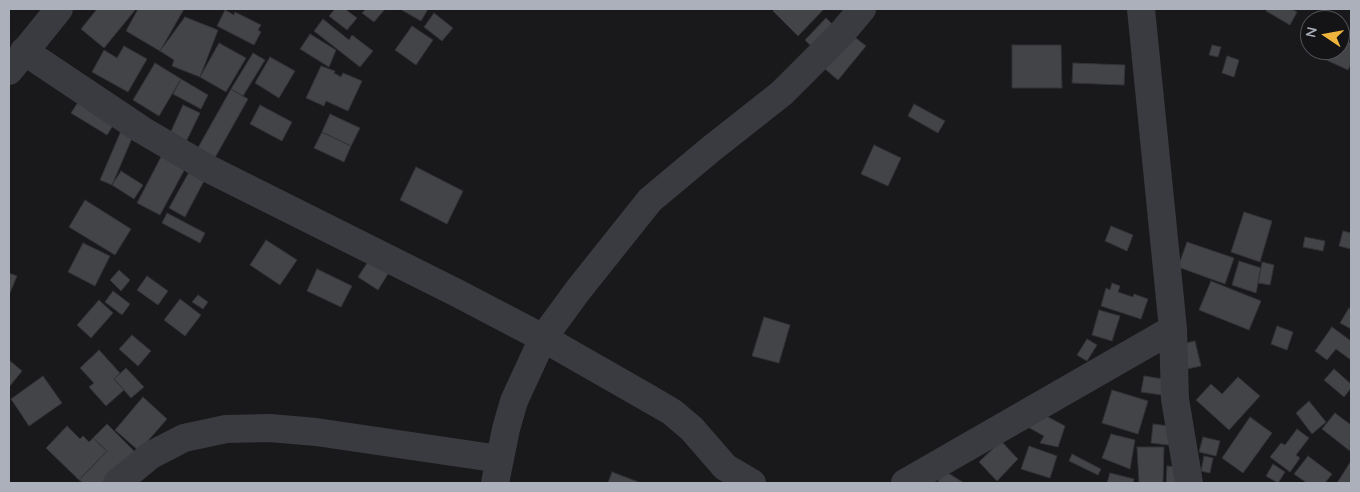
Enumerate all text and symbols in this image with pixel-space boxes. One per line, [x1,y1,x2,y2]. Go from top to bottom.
north arrow [1300,10,1350,60]
text: N [1301,25,1321,39]

